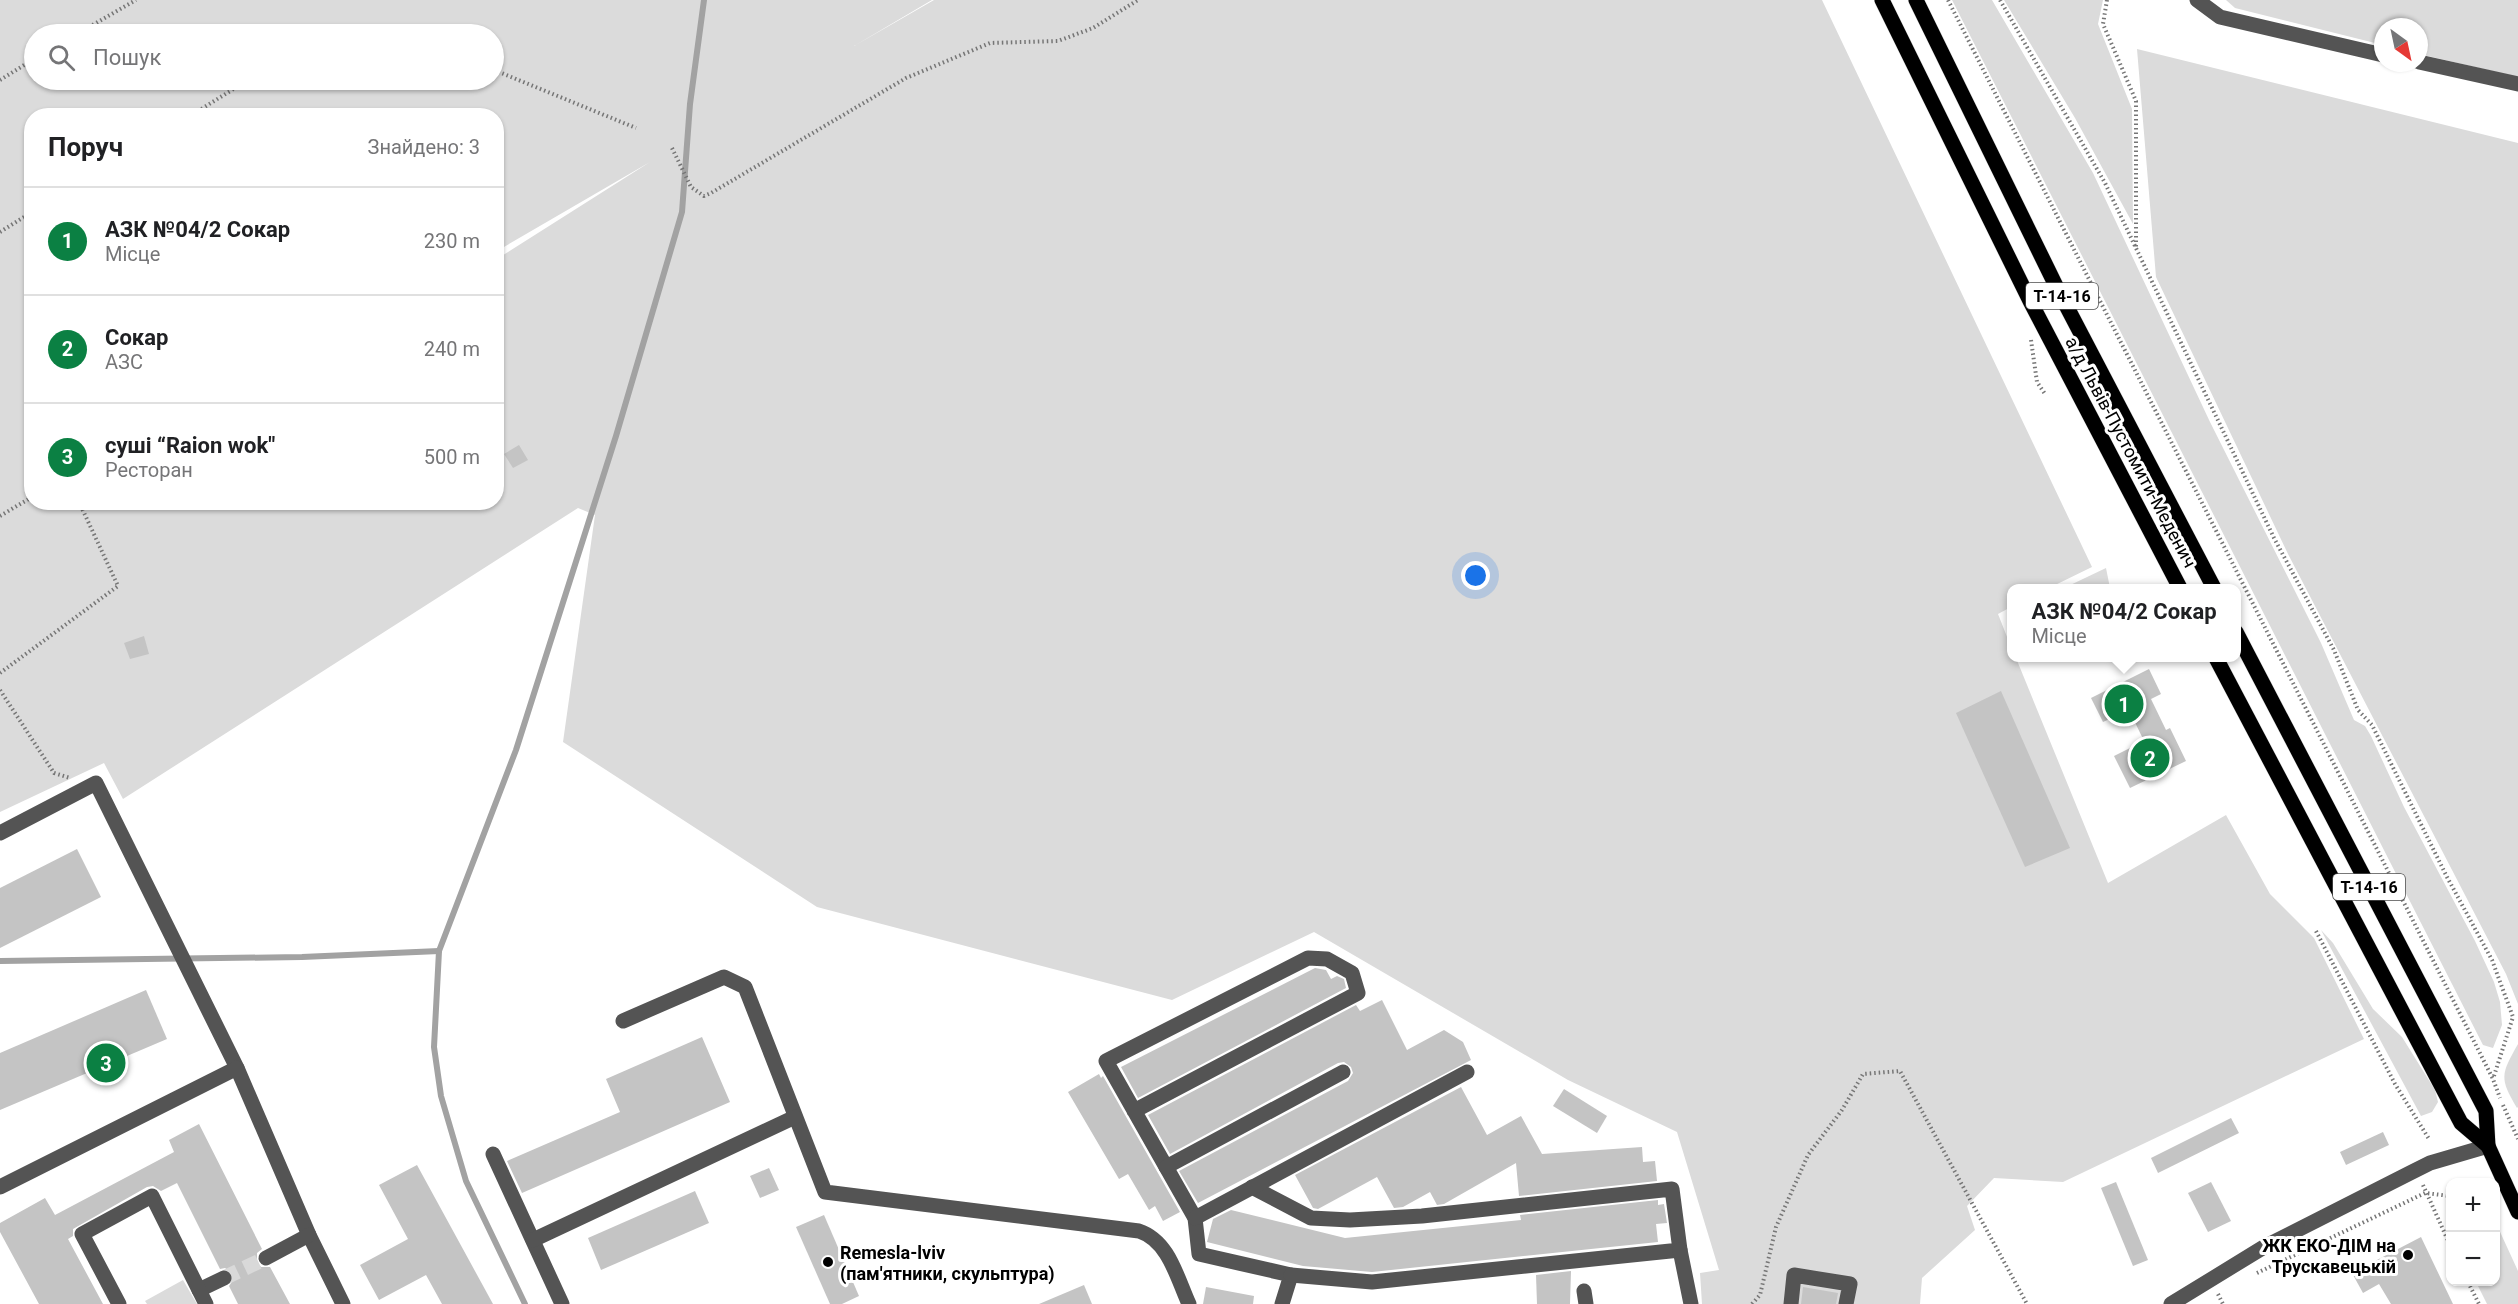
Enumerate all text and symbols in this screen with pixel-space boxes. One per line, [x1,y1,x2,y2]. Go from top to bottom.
north arrow [2374,18,2428,72]
search box [24,24,504,90]
icon: search [45,41,78,74]
text: Пошук [93,45,161,70]
text: Поруч [48,132,123,162]
text: Знайдено: 3 [368,135,480,159]
text: АЗК №04/2 Сокар [105,217,290,242]
text: 1 [62,229,73,253]
text: 230 m [424,229,480,253]
text: Місце [105,242,160,266]
road number: Т-14-16 [2026,283,2098,309]
text: Сокар [105,325,168,350]
street label: а/д Львів-Пустомити-Меденич [2061,333,2201,571]
text: 2 [62,337,73,361]
text: 240 m [424,337,480,361]
text: АЗС [105,350,143,374]
text: суші “Raion wok" [105,433,275,458]
text: 3 [62,445,73,469]
text: 500 m [424,445,480,469]
text: Ресторан [105,458,193,482]
your location [1461,561,1490,590]
popup [2007,584,2241,662]
text: АЗК №04/2 Сокар [2031,599,2217,624]
text: Місце [2031,624,2087,648]
pin: 1 [2104,682,2144,726]
pin: 2 [2130,736,2170,780]
road number: Т-14-16 [2333,874,2405,900]
pin: 3 [86,1040,126,1086]
map controls [2446,1178,2500,1286]
button: + [2446,1178,2500,1232]
button: − [2446,1232,2500,1286]
place label: ЖК ЕКО-ДІМ на Трускавецькій [2262,1235,2396,1277]
place label: Remesla-lviv (пам'ятники, скульптура) [840,1242,1055,1285]
marker: ЖК ЕКО-ДІМ на Трускавецькій [2401,1248,2415,1262]
marker: Remesla-lviv (пам'ятники, скульптура) [821,1255,835,1269]

